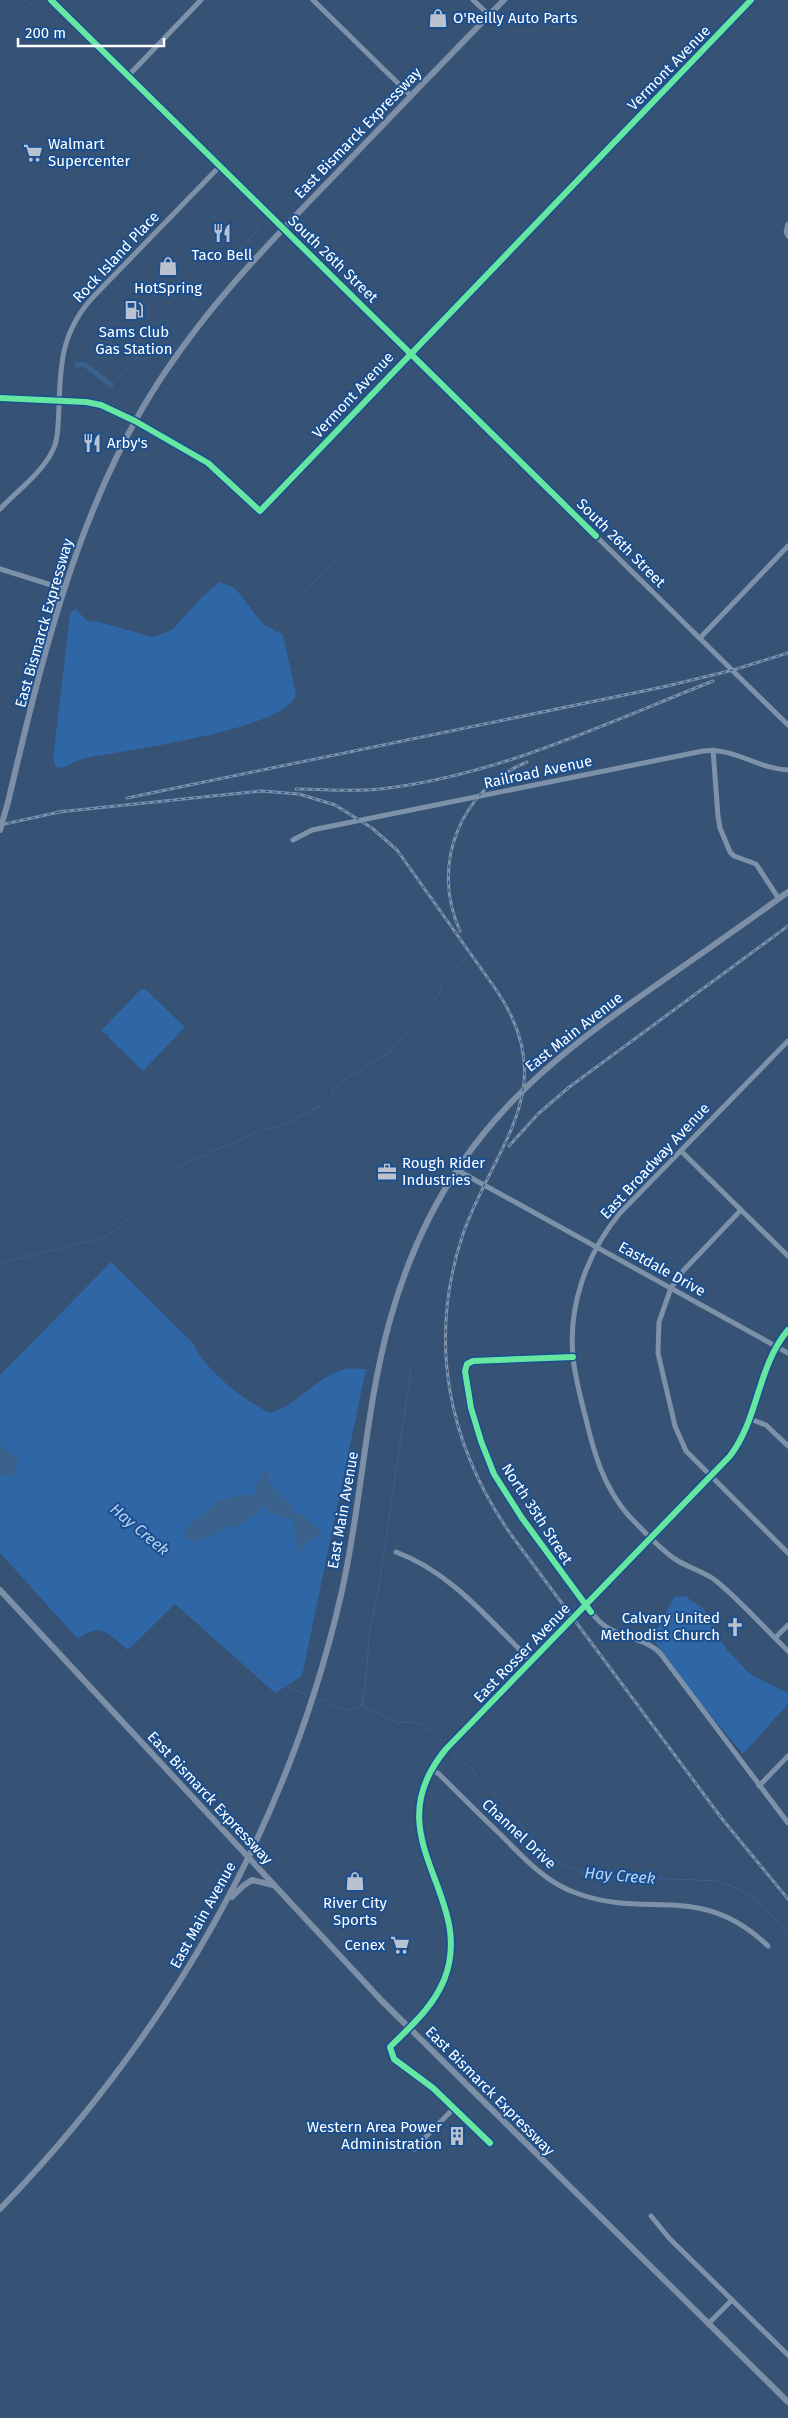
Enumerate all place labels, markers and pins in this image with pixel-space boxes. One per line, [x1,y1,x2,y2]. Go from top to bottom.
shop icon: O'Reilly Auto Parts [427,7,449,29]
place label: O'Reilly Auto Parts [453,9,577,27]
place label: Walmart Supercenter [48,135,131,170]
supermarket icon: Walmart Supercenter [22,142,44,164]
restaurant icon: Taco Bell [211,222,233,244]
place label: Taco Bell [192,246,253,264]
shop icon: HotSpring [157,255,179,277]
place label: HotSpring [134,279,202,297]
fuel station icon: Sams Club Gas Station [123,299,145,321]
place label: Sams Club Gas Station [95,323,173,358]
restaurant icon: Arby's [81,432,103,454]
place label: Arby's [107,434,148,452]
place label: Rough Rider Industries [402,1154,485,1189]
office icon: Rough Rider Industries [376,1161,398,1183]
place label: Calvary United Methodist Church [601,1609,720,1644]
church icon: Calvary United Methodist Church [724,1616,746,1638]
shop icon: River City Sports [344,1870,366,1892]
place label: River City Sports [323,1894,388,1929]
supermarket icon: Cenex [389,1934,411,1956]
place label: Cenex [345,1936,386,1954]
place label: Western Area Power Administration [307,2118,442,2153]
building icon: Western Area Power Administration [446,2125,468,2147]

